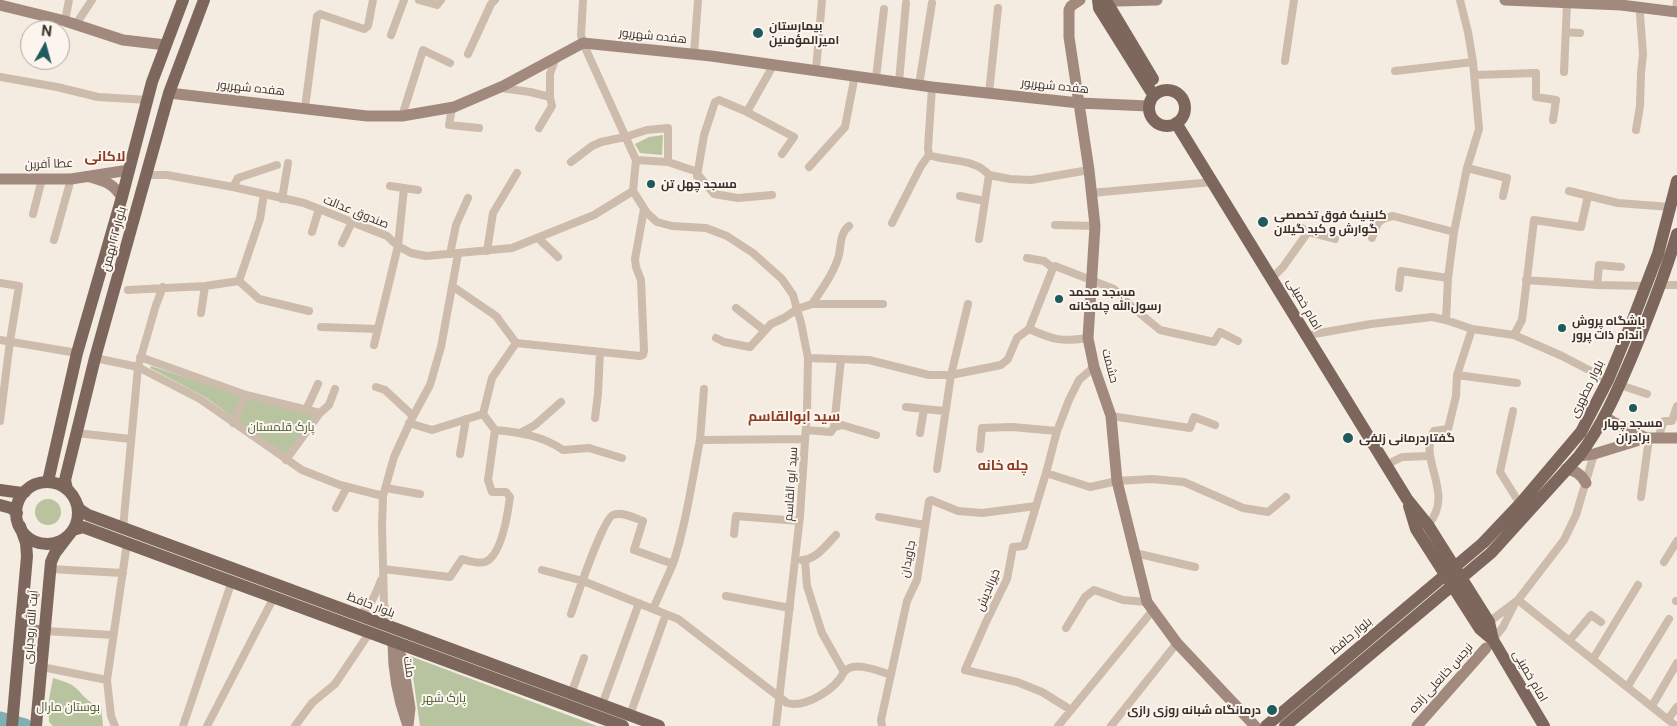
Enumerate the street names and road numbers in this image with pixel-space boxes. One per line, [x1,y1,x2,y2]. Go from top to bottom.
street label: هفده شهریور [618,25,688,47]
street label: هفده شهریور [1020,75,1090,97]
street label: هفده شهریور [216,77,286,99]
street label: عطا آفرین [25,156,73,172]
street label: صندوق عدالت [321,192,391,232]
street label: بلوار ۲۲ بهمن [98,205,130,273]
street label: امام خمینی [1283,276,1325,332]
street label: حشمت [1099,347,1121,385]
street label: بلوار مطهری [1567,358,1607,420]
street label: سید ابو القاسم [781,446,801,522]
street label: جاویدان [897,539,919,579]
street label: خیراندیش [973,567,1003,613]
street label: آیت الله رودباری [21,589,41,665]
street label: بلوار حافظ [345,589,397,621]
street label: بلوار حافظ [1327,614,1375,658]
street label: نرجس خانعلی زاده [1406,640,1476,716]
street label: امام خمینی [1509,648,1551,704]
street label: ملت [400,656,418,678]

